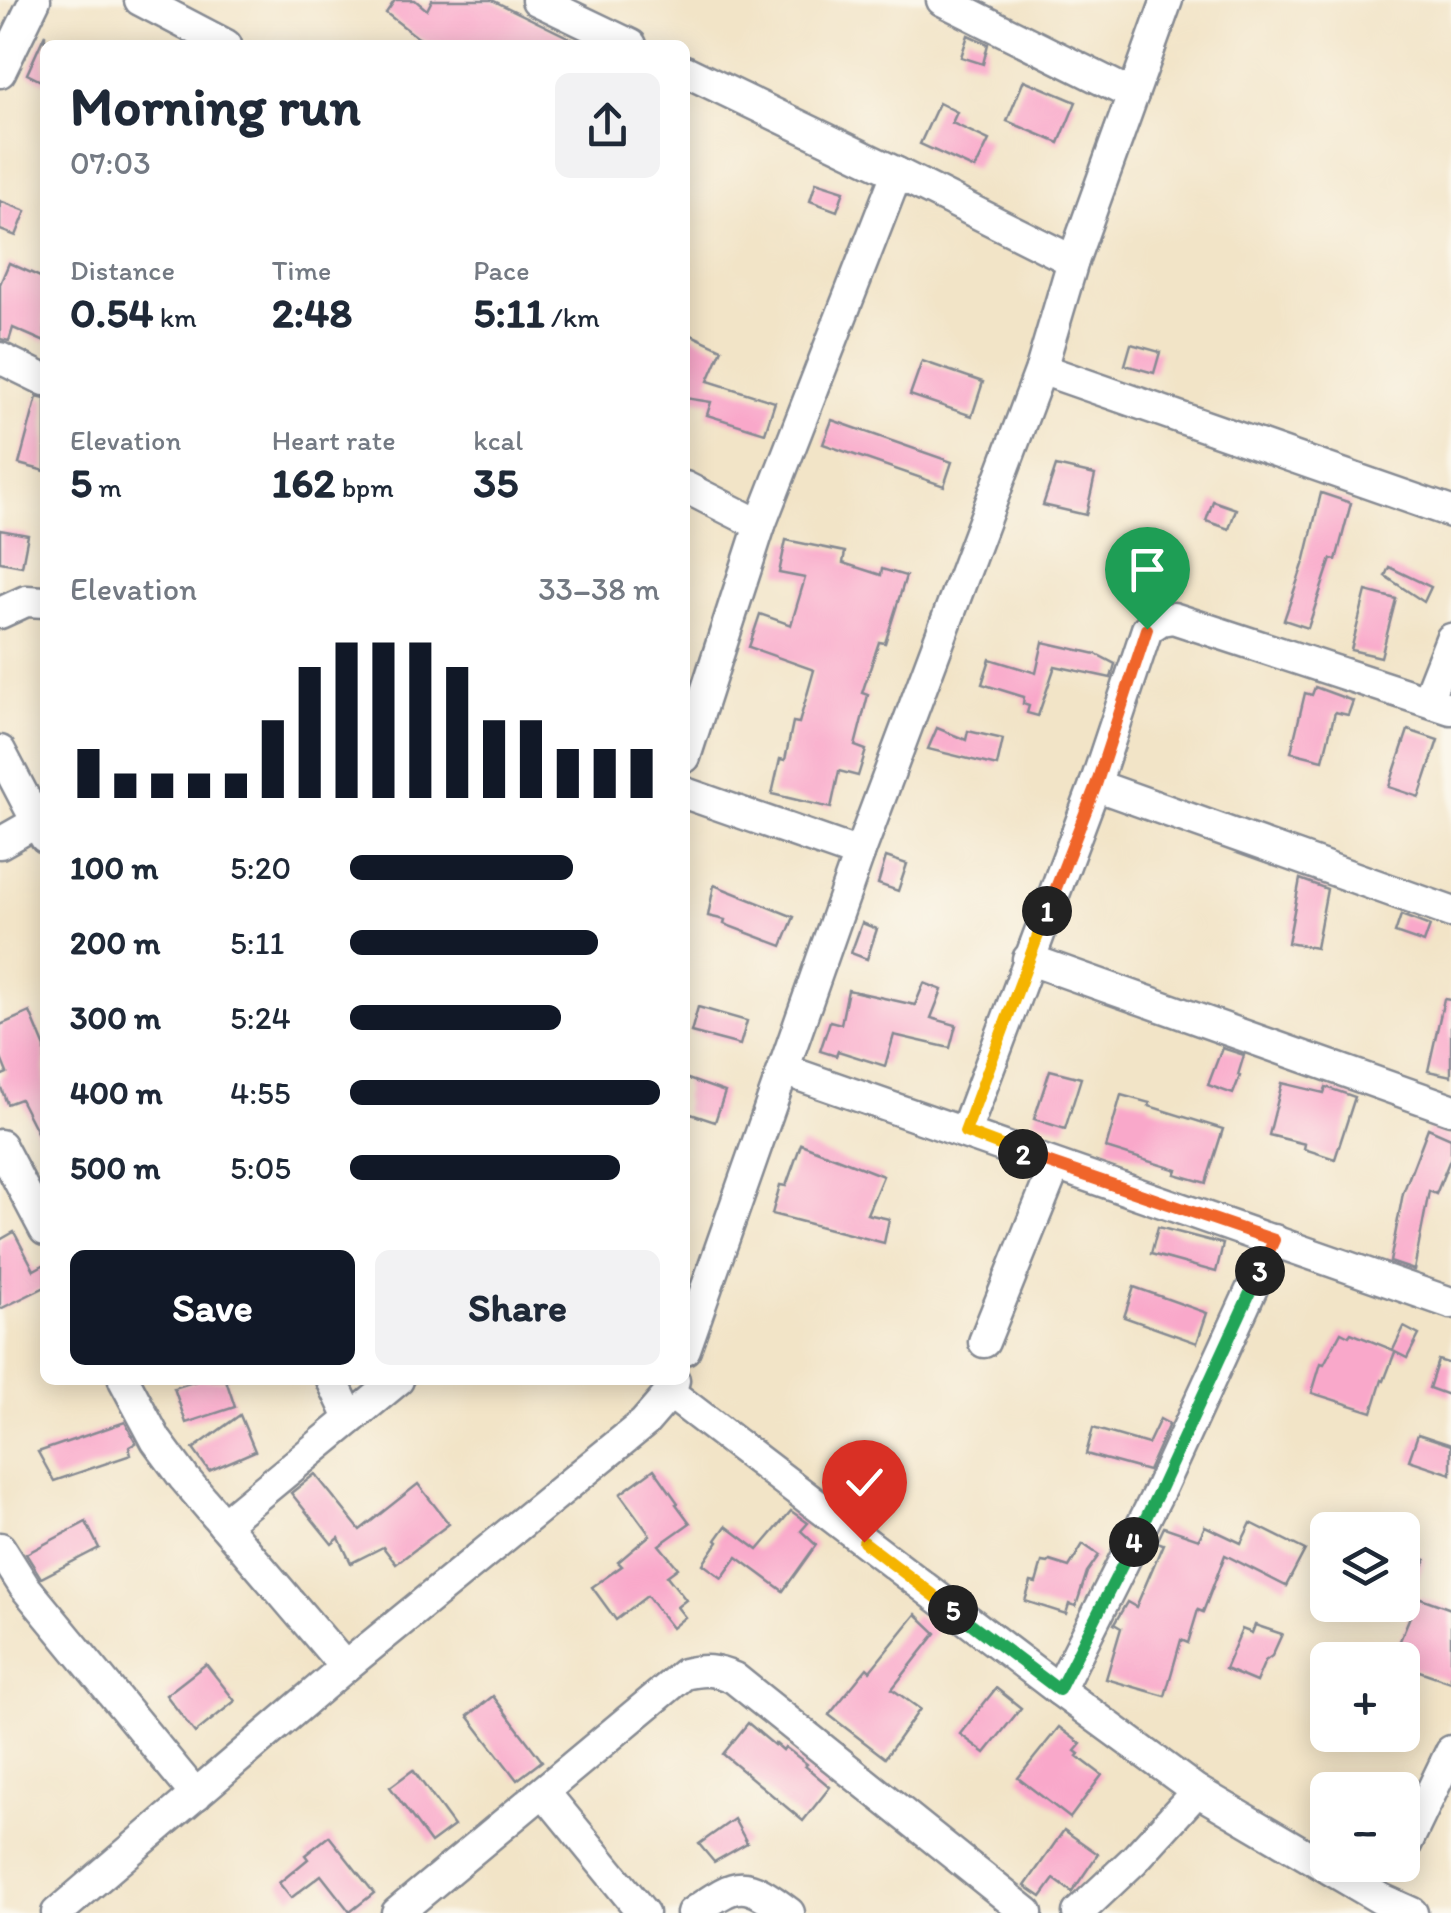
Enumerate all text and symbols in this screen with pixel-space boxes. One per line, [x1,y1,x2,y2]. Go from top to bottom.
text: Morning run [70,73,361,139]
button: share [555,73,660,178]
text: 07:03 [70,144,151,182]
text: Distance [70,253,175,287]
text: Time [272,253,331,287]
text: Pace [473,253,529,287]
text: 0.54 [70,287,154,338]
text: 2:48 [272,287,352,338]
text: 5:11 [473,287,545,338]
text: km [154,300,197,334]
text: /km [545,300,600,334]
text: Elevation [70,423,181,457]
text: Heart rate [272,423,396,457]
text: kcal [473,423,523,457]
text: 5 [70,457,92,508]
text: 162 [272,457,335,508]
text: 35 [473,457,518,508]
text: m [92,470,122,504]
text: bpm [335,470,394,504]
pin [1105,527,1190,630]
icon: arrive [1120,542,1175,597]
text: Elevation [70,570,197,608]
text: 33–38 m [538,570,660,608]
text: 100 m [70,849,158,887]
text: 5:20 [230,849,291,887]
pin: 1 [1022,886,1072,936]
text: 1 [1041,894,1054,928]
text: 200 m [70,924,160,962]
text: 5:11 [230,924,284,962]
text: 300 m [70,999,161,1037]
text: 5:24 [230,999,291,1037]
text: 400 m [70,1074,163,1112]
text: 4:55 [230,1074,291,1112]
pin: 2 [998,1129,1048,1179]
text: 2 [1016,1137,1030,1171]
text: 500 m [70,1149,160,1187]
text: 5:05 [230,1149,291,1187]
pin: 3 [1235,1246,1285,1296]
button: Save [70,1250,355,1365]
button: Share [375,1250,660,1365]
text: 3 [1252,1254,1268,1288]
pin [822,1440,907,1543]
icon: check [837,1455,892,1510]
map controls [1310,1512,1420,1882]
button: layers [1310,1512,1420,1622]
pin: 4 [1109,1517,1159,1567]
text: 4 [1126,1525,1142,1559]
pin: 5 [928,1585,978,1635]
text: 5 [946,1593,960,1627]
button: + [1310,1642,1420,1752]
button: − [1310,1772,1420,1882]

